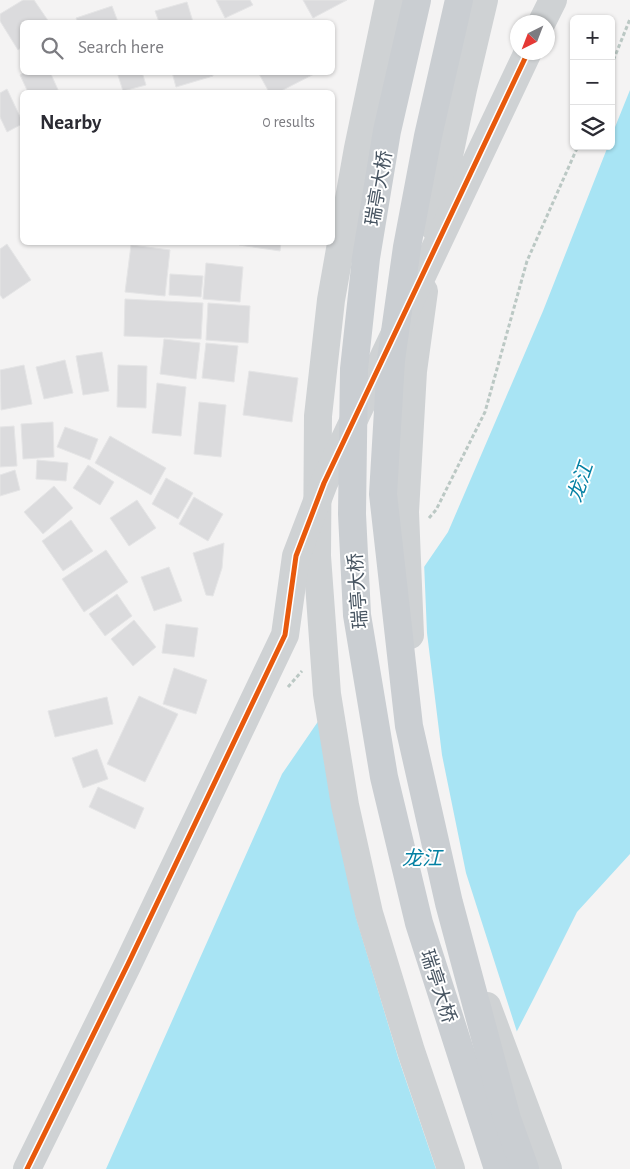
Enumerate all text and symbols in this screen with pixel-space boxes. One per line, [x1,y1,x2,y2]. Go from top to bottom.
north arrow [510,15,555,60]
map controls [570,15,615,150]
button: + [570,15,615,60]
search box [20,20,335,75]
icon: search [38,34,66,62]
text: Search here [78,38,164,57]
button: − [570,60,615,105]
button: layers [570,105,615,150]
text: Nearby [40,112,101,133]
text: 0 results [262,114,315,130]
street label: 瑞亭大桥 [363,149,395,227]
water label: 龙江 [564,458,598,504]
street label: 瑞亭大桥 [345,552,371,630]
water label: 龙江 [402,848,444,869]
street label: 瑞亭大桥 [417,947,459,1026]

